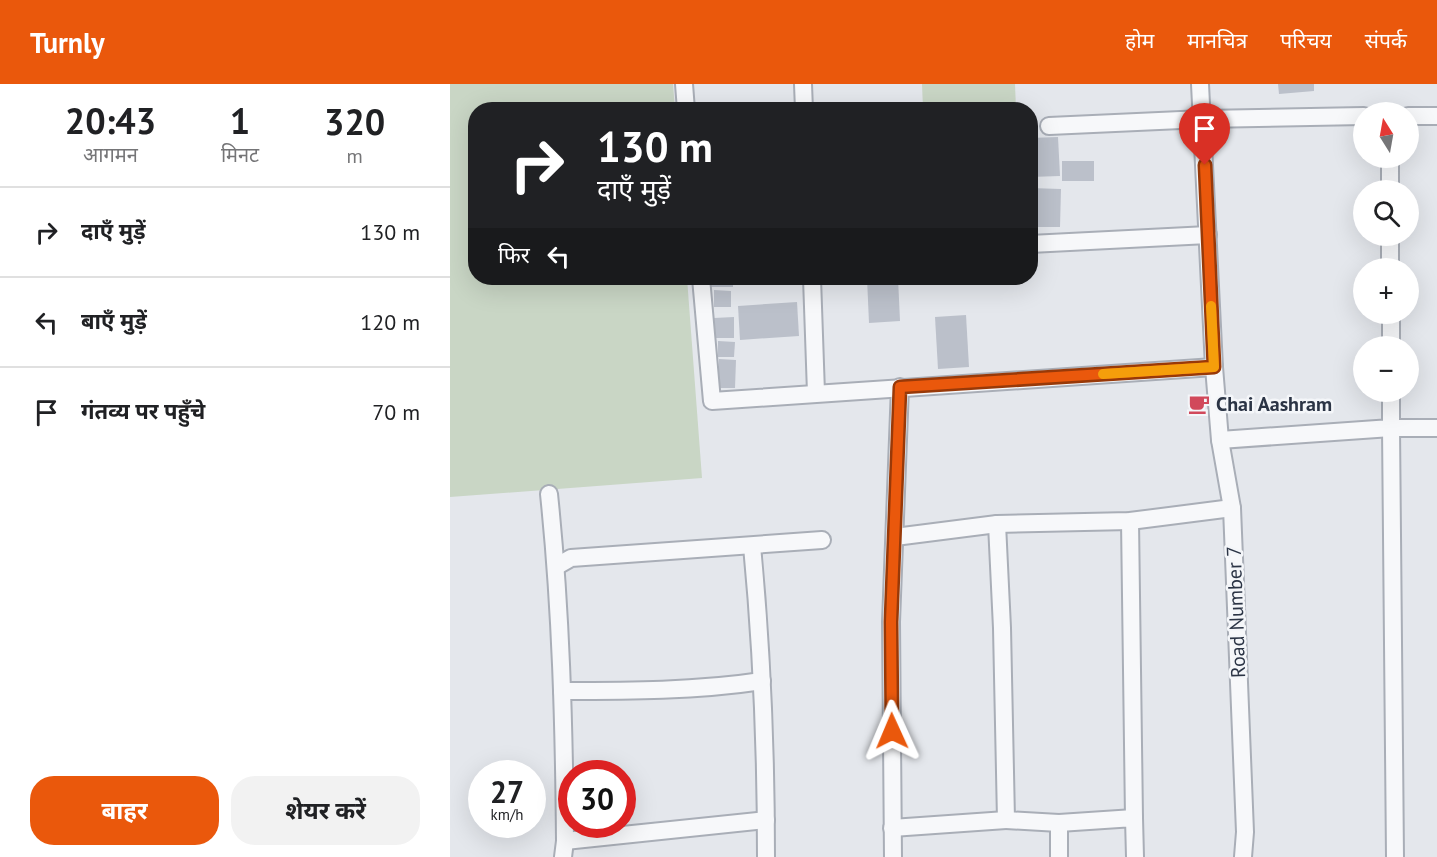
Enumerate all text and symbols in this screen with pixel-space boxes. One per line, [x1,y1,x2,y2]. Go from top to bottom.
text: Turnly [30,24,105,61]
text: होम [1125,27,1154,54]
text: मानचित्र [1187,27,1247,54]
text: परिचय [1280,27,1332,54]
text: संपर्क [1365,27,1407,54]
text: 20:43 [65,97,156,144]
text: 1 [230,97,250,144]
text: 320 [324,98,385,145]
north arrow [1353,102,1419,168]
map controls [1353,102,1419,402]
pin [1179,103,1230,165]
icon: arrive [1188,112,1221,145]
text: 130 m [597,119,713,174]
icon: right [498,126,576,204]
text: आगमन [83,142,138,168]
text: मिनट [221,142,259,168]
text: m [346,143,363,169]
text: दाएँ मुड़ें [597,172,671,206]
button: search [1353,180,1419,246]
icon: right [30,216,63,249]
text: दाएँ मुड़ें [81,217,146,245]
text: 130 m [360,218,420,246]
icon: left [542,240,575,273]
text: फिर [498,241,530,269]
button: + [1353,258,1419,324]
icon: left [30,306,63,339]
text: बाएँ मुड़ें [81,307,147,335]
text: 120 m [360,308,420,336]
button: − [1353,336,1419,402]
place label: Chai Aashram [1216,391,1332,417]
cafe icon: Chai Aashram [1187,392,1211,416]
icon: arrive [30,396,63,429]
text: गंतव्य पर पहुँचे [81,397,205,425]
text: 70 m [372,398,420,426]
street label: Road Number 7 [1221,546,1251,678]
position arrow [860,699,924,763]
speed limit sign: 30 [558,760,636,838]
text: 27 [490,772,524,811]
button: बाहर [30,776,219,845]
button: शेयर करें [231,776,420,845]
text: km/h [491,805,523,824]

